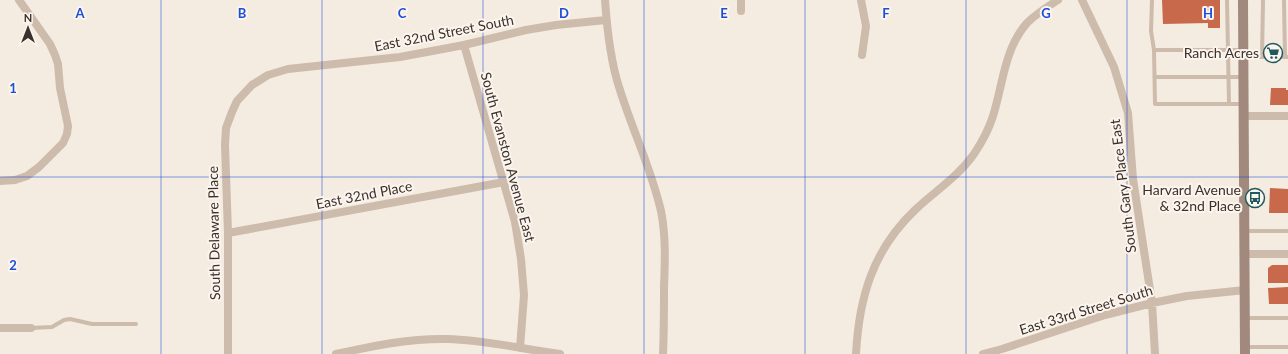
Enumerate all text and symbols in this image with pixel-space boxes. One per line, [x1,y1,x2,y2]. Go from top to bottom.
text: A [74,5,85,21]
text: B [238,5,247,21]
text: C [398,5,407,21]
text: D [559,5,569,21]
text: E [720,5,728,21]
text: F [882,5,890,21]
text: G [1041,5,1051,21]
text: H [1203,5,1213,21]
north arrow [8,8,48,48]
text: N [24,11,32,24]
street label: East 32nd Street South [373,11,515,54]
supermarket icon: Ranch Acres [1262,42,1284,64]
place label: Ranch Acres [1184,44,1259,61]
street label: South Evanston Avenue East [478,70,539,244]
text: 1 [9,80,17,96]
street label: South Gary Place East [1106,118,1139,254]
street label: South Delaware Place [204,166,223,300]
street label: East 32nd Place [314,177,413,212]
place label: Harvard Avenue & 32nd Place [1142,181,1241,214]
bus stop icon: Harvard Avenue & 32nd Place [1244,187,1266,209]
text: 2 [9,257,17,273]
street label: East 33rd Street South [1017,281,1155,338]

